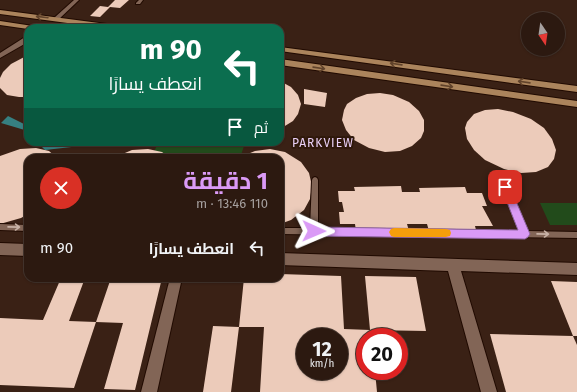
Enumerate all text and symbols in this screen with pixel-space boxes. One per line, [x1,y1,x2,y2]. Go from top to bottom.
north arrow [521,12,565,56]
map controls [521,12,565,56]
one-way arrow [35,13,48,21]
text: 90 m [140,33,202,66]
icon: left [216,40,268,92]
one-way arrow [390,61,403,68]
one-way arrow [312,64,325,72]
text: انعطف يسارًا [108,73,202,95]
one-way arrow [518,78,531,86]
one-way arrow [440,82,453,90]
icon: arrive [224,116,246,138]
text: ثم [254,119,268,137]
district label: PARKVIEW [292,136,354,150]
button: close [40,167,82,209]
text: 1 دقيقة [183,167,268,195]
pin [488,170,522,204]
icon: arrive [494,176,516,198]
text: 110 m · 13:46 [196,196,268,211]
position arrow [293,210,335,252]
one-way arrow [7,224,20,231]
one-way arrow [536,230,549,238]
icon: left [246,237,268,259]
text: 90 m [40,239,73,257]
text: انعطف يسارًا [149,240,234,258]
speed limit sign: 20 [356,328,408,380]
text: 12 [312,337,332,361]
text: km/h [310,358,334,370]

